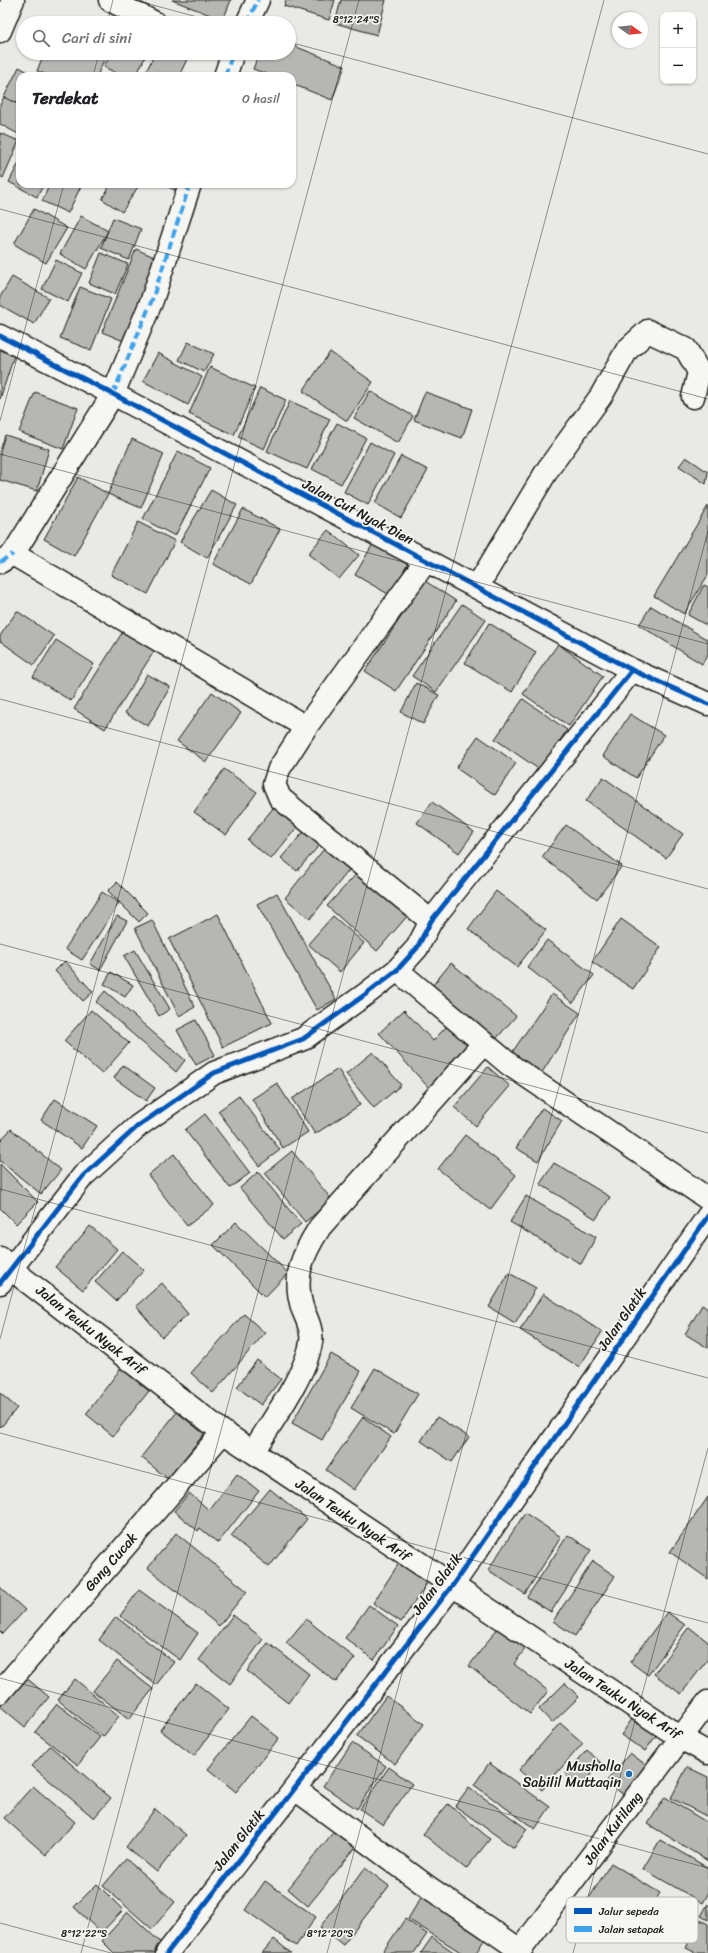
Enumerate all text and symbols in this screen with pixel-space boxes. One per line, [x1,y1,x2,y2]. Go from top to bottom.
text: 8°12'24"S [333,11,380,29]
north arrow [612,12,648,48]
map controls [660,12,696,84]
button: + [660,12,696,48]
search box [16,16,296,60]
text: Cari di sini [62,25,132,51]
icon: search [30,27,52,49]
button: − [660,48,696,84]
text: Terdekat [32,83,98,113]
text: 0 hasil [242,87,280,110]
street label: Jalan Cut Nyak Dien [297,472,419,552]
street label: Jalan Teuku Nyak Arif [29,1278,153,1383]
street label: Jalan Glatik [590,1281,653,1357]
street label: Jalan Teuku Nyak Arif [289,1471,417,1569]
street label: Gang Cucak [78,1526,144,1597]
street label: Jalan Glatik [404,1547,469,1621]
street label: Jalan Teuku Nyak Arif [559,1651,688,1747]
place label: Musholla Sabilil Muttaqin [522,1754,621,1795]
marker: Musholla Sabilil Muttaqin [624,1769,634,1779]
street label: Jalan Kutilang [576,1786,649,1871]
street label: Jalan Glatik [206,1803,272,1877]
legend [566,1897,698,1943]
text: Jalur sepeda [598,1902,659,1921]
text: Jalan setapak [598,1920,665,1939]
text: 8°12'22"S [61,1925,108,1943]
text: 8°12'20"S [307,1925,354,1943]

